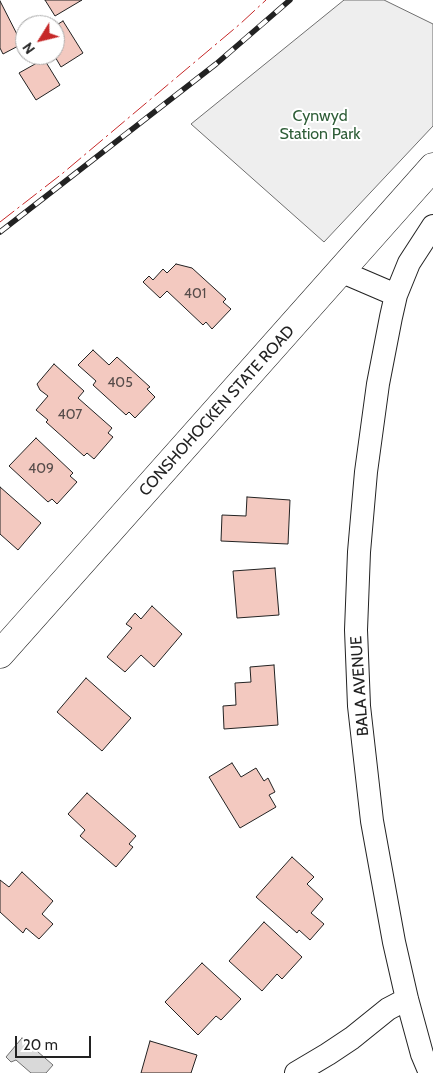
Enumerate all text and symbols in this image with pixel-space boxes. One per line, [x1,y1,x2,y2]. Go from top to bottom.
north arrow [15,15,65,65]
text: N [18,39,39,58]
park label: Cynwyd Station Park [280,106,360,144]
house number: 401 [184,286,206,302]
street label: CONSHOHOCKEN STATE ROAD [135,322,299,500]
house number: 405 [107,375,133,391]
house number: 407 [58,407,82,423]
house number: 409 [28,461,54,477]
street label: BALA AVENUE [347,635,373,737]
scale bar [18,1026,94,1058]
text: 20 m [23,1036,58,1054]

